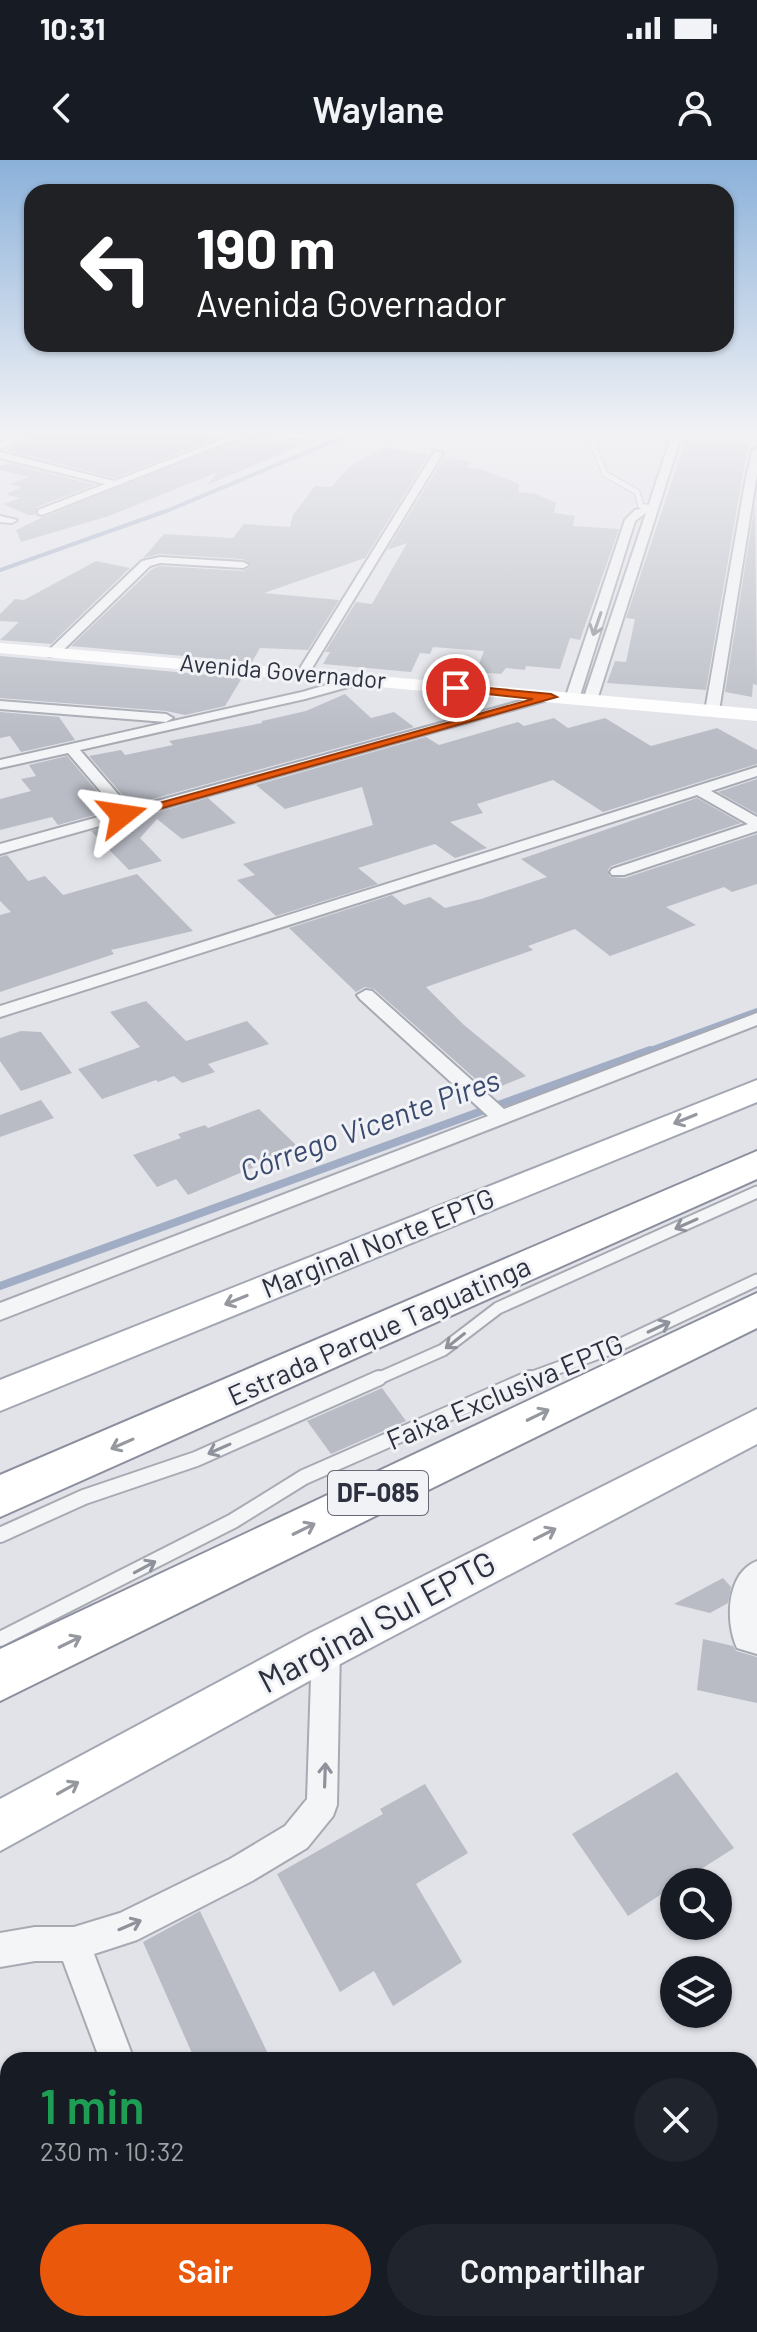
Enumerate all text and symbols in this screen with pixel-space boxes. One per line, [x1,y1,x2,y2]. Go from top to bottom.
text: 10:31 [40,10,105,46]
icon: back [40,86,84,130]
icon: person [673,86,717,130]
text: Waylane [313,87,444,130]
text: 190 m [196,213,335,280]
icon: left [64,216,168,320]
text: Avenida Governador [196,281,506,324]
one-way arrow [588,611,603,636]
street label: Avenida Governador [179,647,388,694]
pin [422,654,490,722]
icon: arrive [434,666,478,710]
position arrow [80,773,164,857]
water label: Córrego Vicente Pires [235,1060,504,1188]
one-way arrow [673,1113,698,1127]
street label: Marginal Norte EPTG [256,1180,499,1304]
one-way arrow [674,1217,699,1232]
street label: Estrada Parque Taguatinga [222,1248,535,1412]
one-way arrow [224,1294,249,1308]
one-way arrow [646,1319,670,1334]
street label: Faixa Exclusiva EPTG [381,1326,628,1456]
one-way arrow [445,1333,466,1350]
one-way arrow [526,1407,549,1422]
one-way arrow [110,1437,135,1452]
one-way arrow [207,1443,232,1458]
road number: DF-085 [328,1471,428,1515]
one-way arrow [292,1521,316,1536]
one-way arrow [533,1526,556,1542]
street label: Marginal Sul EPTG [251,1541,502,1700]
one-way arrow [133,1559,157,1575]
one-way arrow [58,1634,82,1649]
one-way arrow [317,1762,332,1789]
one-way arrow [56,1780,80,1796]
map controls [660,1868,732,2028]
button: search [660,1868,732,1940]
one-way arrow [117,1916,142,1931]
button: layers [660,1956,732,2028]
text: 1 min [40,2076,145,2134]
button: close [634,2078,718,2162]
text: 230 m · 10:32 [40,2135,184,2166]
button: Sair [40,2224,371,2316]
button: Compartilhar [387,2224,718,2316]

